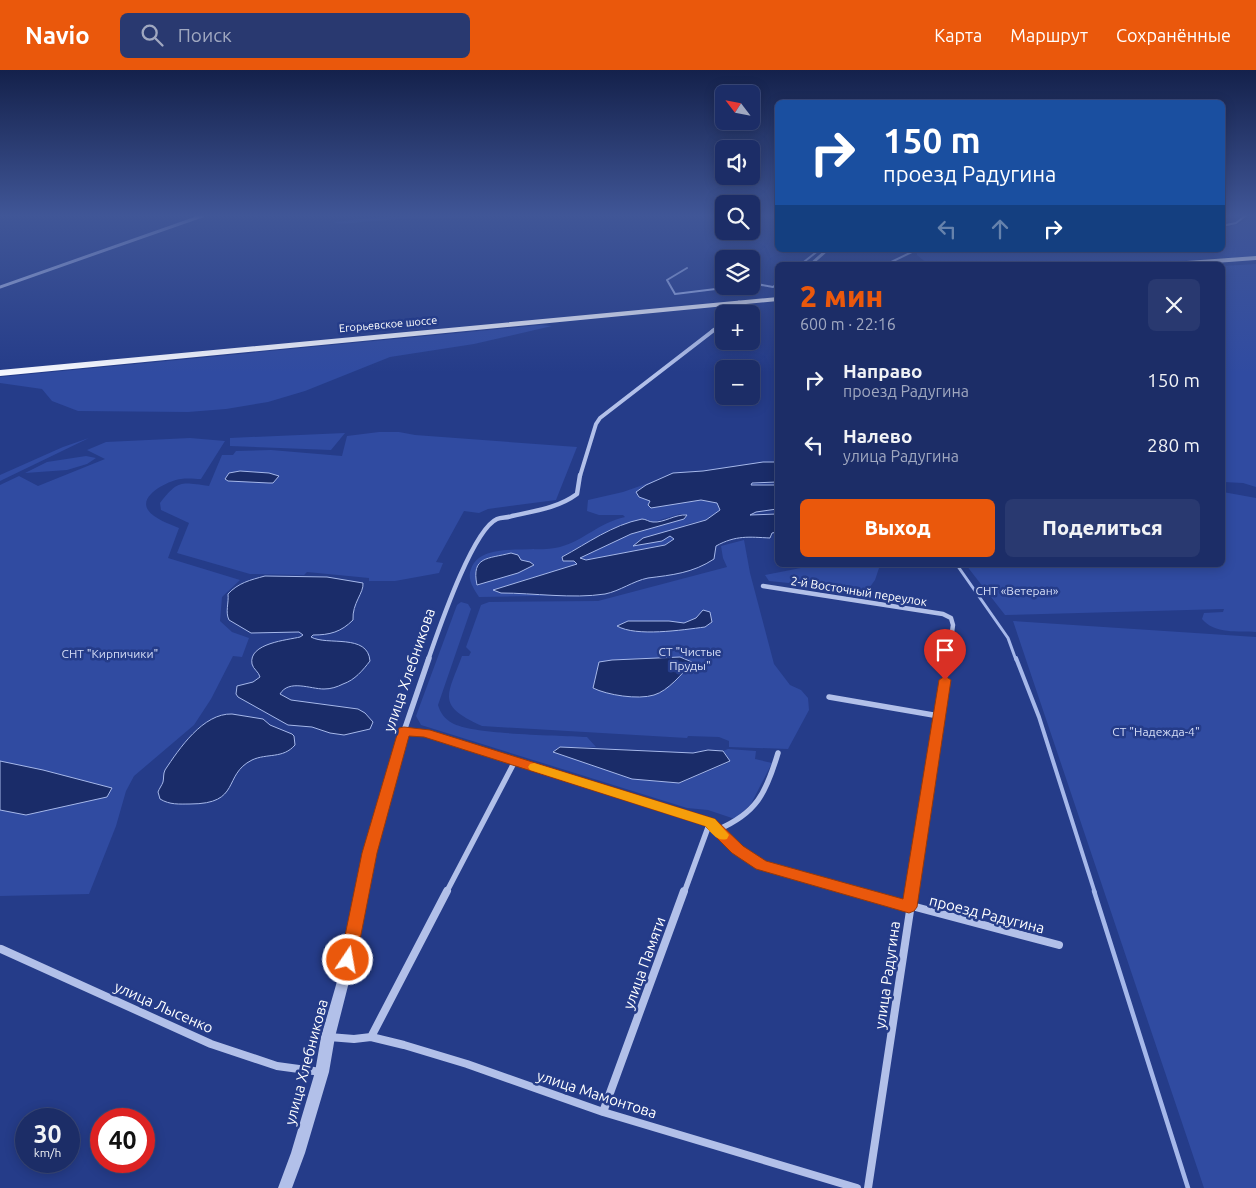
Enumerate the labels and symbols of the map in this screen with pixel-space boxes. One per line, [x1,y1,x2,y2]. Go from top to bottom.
north arrow [715,85,760,130]
street label: Егорьевское шоссе [338,314,438,334]
street label: 2-й Восточный переулок [790,574,928,608]
park label: СНТ «Ветеран» [976,584,1059,597]
street label: улица Хлебникова [380,606,438,734]
pin [924,629,966,680]
park label: СТ "Чистые Пруды" [659,645,721,672]
park label: СНТ "Кирпичики" [62,647,158,660]
park label: СТ "Надежда-4" [1112,725,1200,738]
street label: проезд Радугина [928,891,1046,937]
street label: улица Памяти [619,914,669,1012]
street label: улица Радугина [871,920,903,1030]
position arrow [321,933,373,985]
street label: улица Лысенко [112,978,216,1036]
street label: улица Хлебникова [281,997,331,1127]
street label: улица Мамонтова [535,1067,659,1121]
speed limit sign: 40 [90,1108,155,1173]

